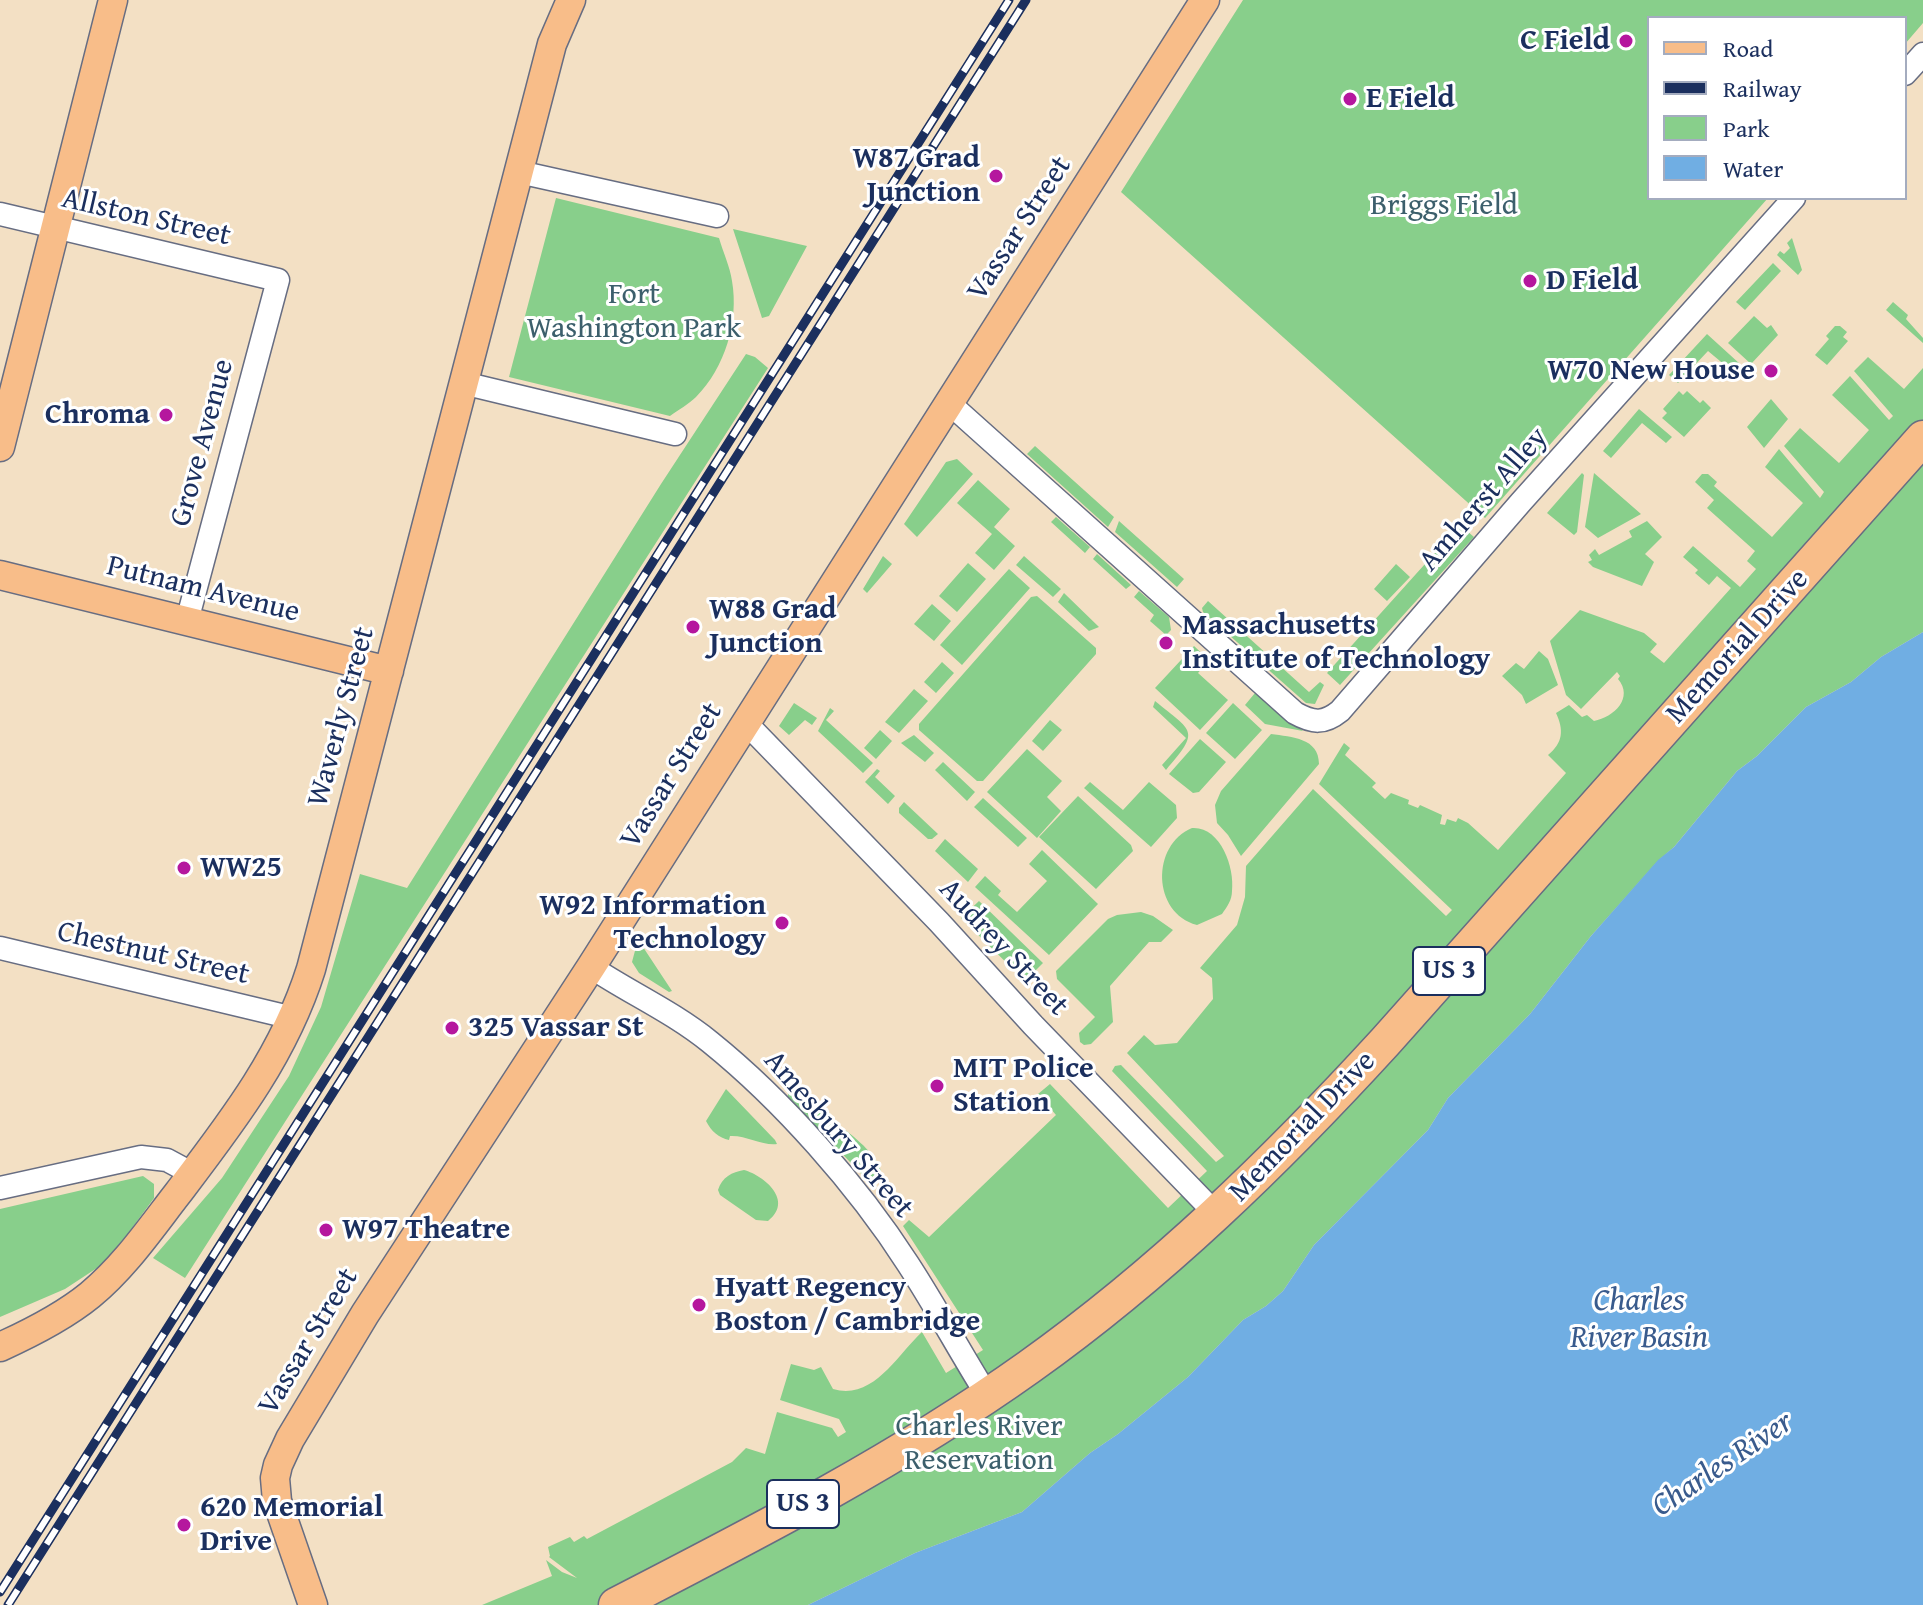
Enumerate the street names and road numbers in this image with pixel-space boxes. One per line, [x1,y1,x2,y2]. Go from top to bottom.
street label: Vassar Street [960,150,1080,308]
street label: Allston Street [58,181,234,255]
street label: Grove Avenue [163,356,243,530]
street label: Amherst Alley [1412,421,1556,579]
street label: Putnam Avenue [103,549,303,631]
street label: Memorial Drive [1659,562,1817,732]
street label: Waverly Street [301,623,383,811]
street label: Vassar Street [613,697,731,855]
street label: Audrey Street [931,872,1075,1024]
street label: Chestnut Street [54,914,252,994]
road number: US 3 [1413,947,1485,995]
street label: Amesbury Street [755,1044,921,1226]
street label: Memorial Drive [1222,1044,1384,1210]
street label: Vassar Street [251,1262,367,1422]
road number: US 3 [767,1480,839,1528]

